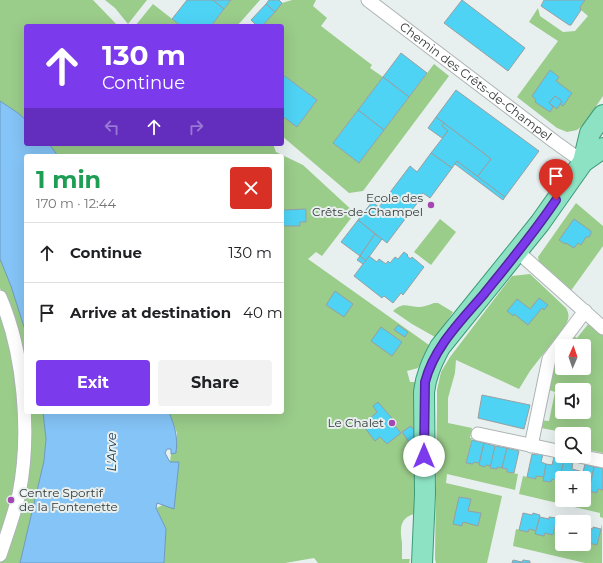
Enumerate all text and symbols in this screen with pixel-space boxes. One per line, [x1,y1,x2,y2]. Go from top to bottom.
street label: Chemin des Crêts-de-Champel [397,19,555,144]
text: 130 m [102,38,186,72]
icon: ahead [36,40,88,92]
text: Continue [102,72,185,94]
icon: left [101,116,123,138]
icon: ahead [143,116,165,138]
icon: right [185,116,207,138]
pin [539,159,573,200]
text: 1 min [36,165,101,194]
icon: arrive [545,165,567,187]
button: close [230,167,272,209]
place label: Ecole des Crêts-de-Champel [312,190,423,219]
text: 170 m · 12:44 [36,195,116,211]
marker: Ecole des Crêts-de-Champel [426,200,436,210]
icon: ahead [36,242,58,264]
text: Continue [70,243,142,262]
text: 130 m [228,243,272,262]
icon: arrive [36,302,58,324]
text: Arrive at destination [70,303,231,322]
text: 40 m [243,303,283,322]
north arrow [555,339,591,375]
map controls [555,339,591,551]
button: Exit [36,360,150,406]
button: Share [158,360,272,406]
button: sound [555,383,591,419]
place label: Le Chalet [328,415,384,430]
marker: Le Chalet [387,418,397,428]
button: search [555,427,591,463]
water label: L'Arve [103,432,119,472]
position arrow [403,435,445,477]
button: + [555,471,591,507]
place label: Centre Sportif de la Fontenette [19,485,118,514]
marker: Centre Sportif de la Fontenette [6,495,16,505]
button: − [555,515,591,551]

